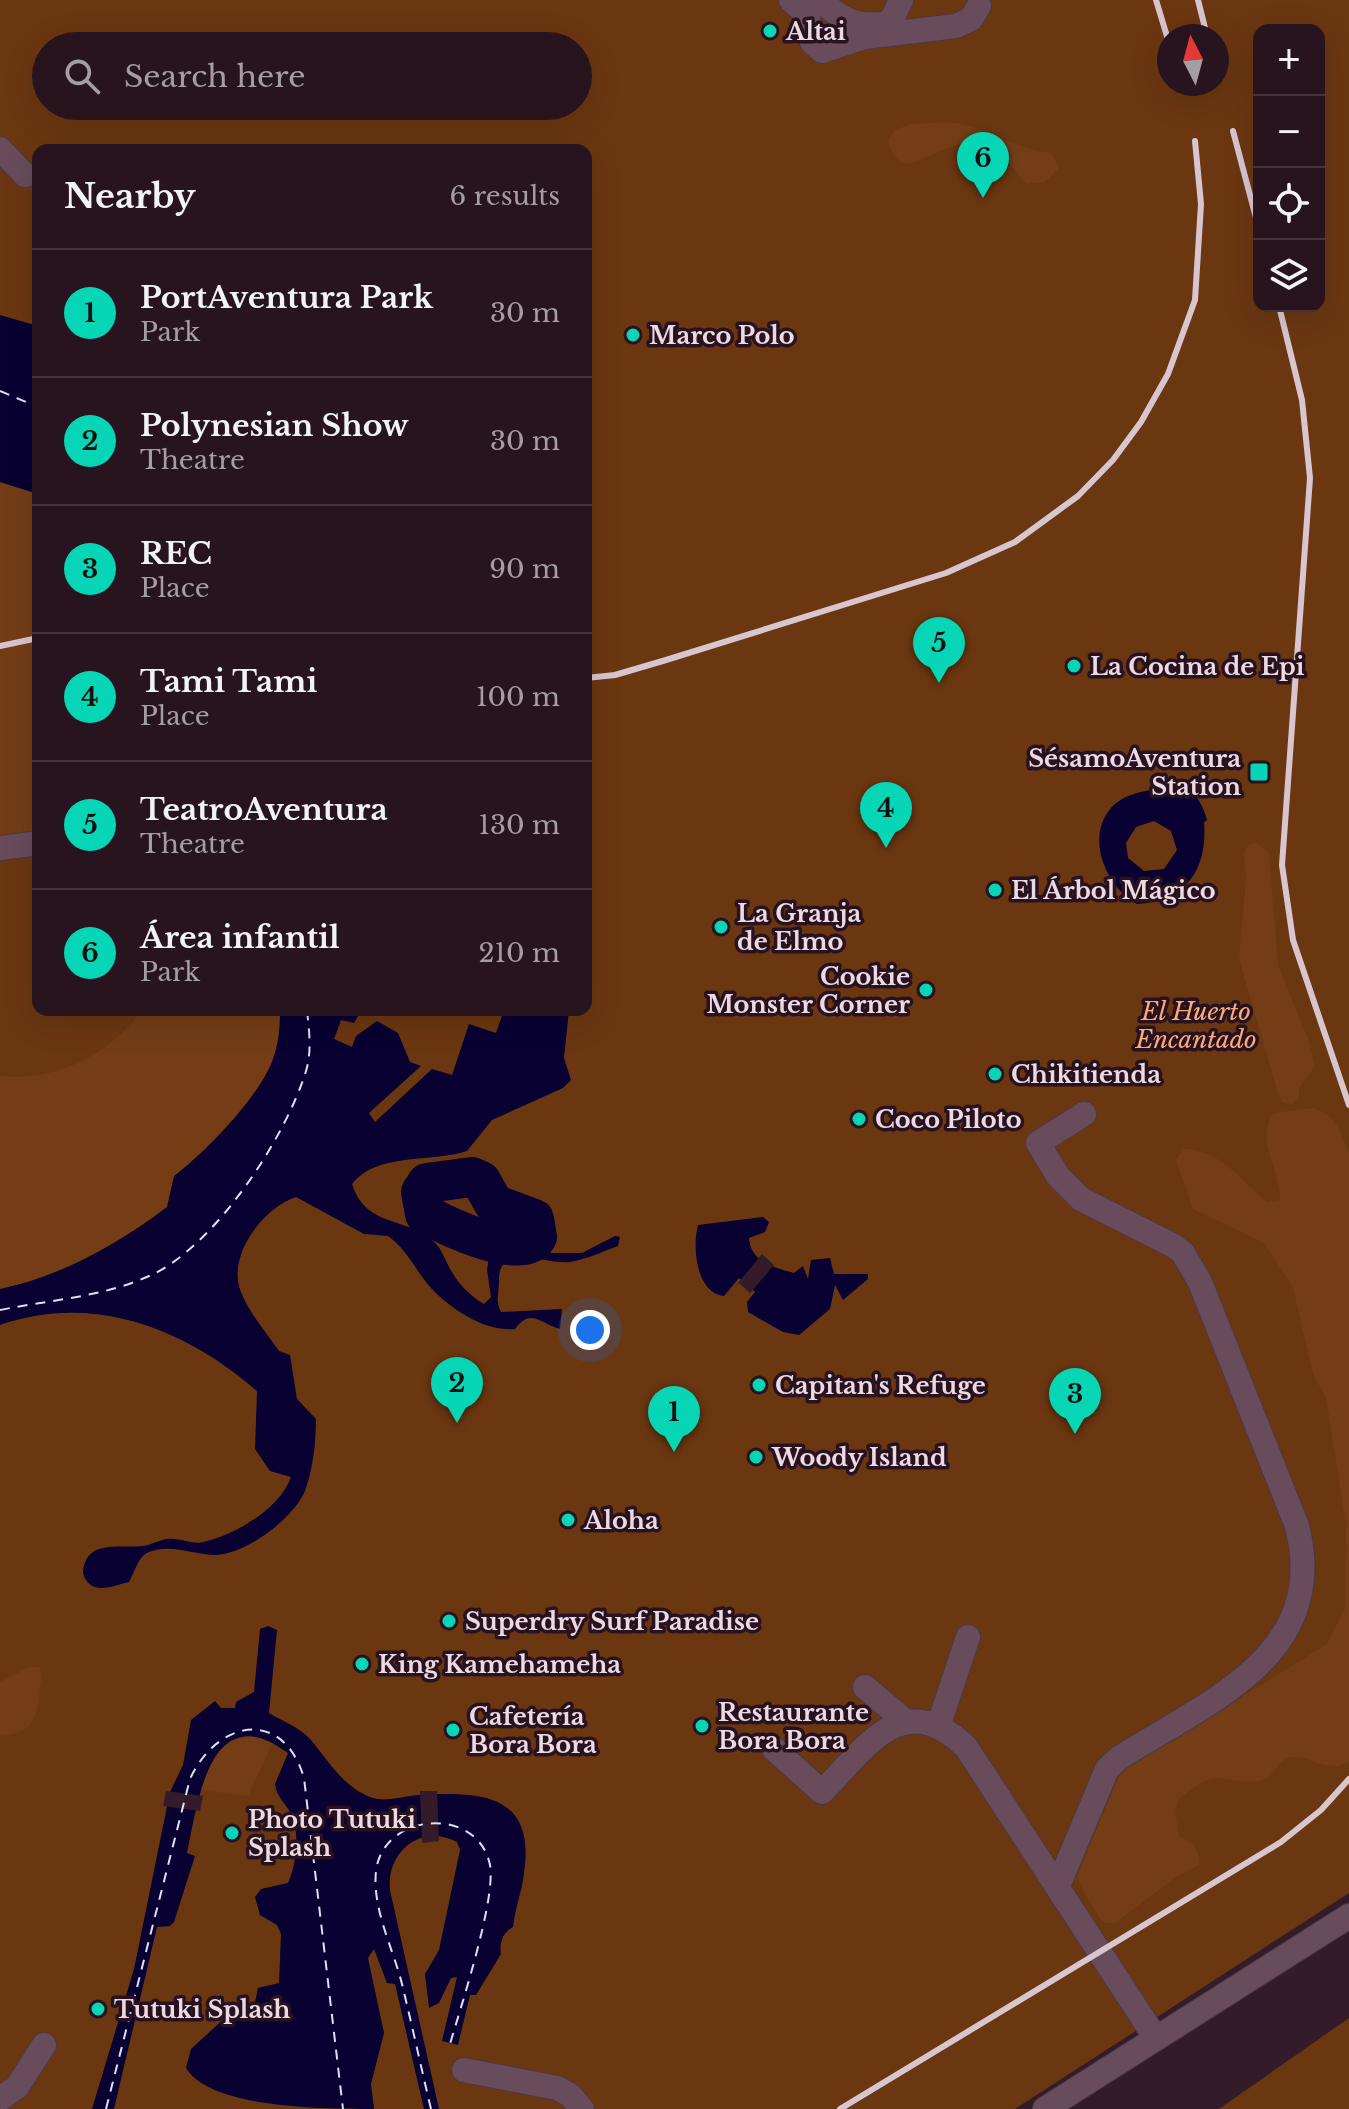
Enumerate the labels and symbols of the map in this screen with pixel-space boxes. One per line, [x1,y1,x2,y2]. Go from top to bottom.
place label: Altai [785,17,846,46]
marker: Altai [761,22,779,40]
north arrow [1157,24,1229,96]
pin: 6 [957,132,1009,198]
place label: Marco Polo [649,321,795,350]
marker: Marco Polo [624,326,642,344]
pin: 5 [913,617,965,683]
place label: La Cocina de Epi [1090,652,1305,681]
marker: La Cocina de Epi [1065,657,1083,675]
place label: SésamoAventura Station [1028,744,1242,801]
marker: SésamoAventura Station [1248,761,1270,783]
pin: 4 [860,782,912,848]
place label: El Árbol Mágico [1011,876,1216,905]
marker: El Árbol Mágico [986,881,1004,899]
place label: La Granja de Elmo [737,899,861,956]
marker: La Granja de Elmo [712,918,730,936]
place label: Cookie Monster Corner [707,962,910,1019]
marker: Cookie Monster Corner [917,981,935,999]
park label: El Huerto Encantado [1134,997,1257,1054]
place label: Chikitienda [1011,1060,1161,1089]
marker: Chikitienda [986,1065,1004,1083]
place label: Coco Piloto [875,1105,1022,1134]
marker: Coco Piloto [850,1110,868,1128]
your location [570,1310,610,1350]
pin: 2 [431,1357,483,1423]
pin: 3 [1049,1368,1101,1434]
place label: Capitan's Refuge [775,1371,986,1400]
marker: Capitan's Refuge [750,1376,768,1394]
pin: 1 [648,1386,700,1452]
place label: Woody Island [771,1443,947,1472]
marker: Woody Island [747,1448,765,1466]
place label: Aloha [583,1506,659,1535]
marker: Aloha [559,1511,577,1529]
place label: Superdry Surf Paradise [465,1607,759,1636]
marker: Superdry Surf Paradise [440,1612,458,1630]
place label: King Kamehameha [378,1650,621,1679]
marker: King Kamehameha [353,1655,371,1673]
place label: Restaurante Bora Bora [718,1698,869,1755]
place label: Cafetería Bora Bora [469,1702,597,1759]
marker: Restaurante Bora Bora [693,1717,711,1735]
marker: Cafetería Bora Bora [444,1721,462,1739]
place label: Photo Tutuki Splash [248,1805,416,1862]
marker: Photo Tutuki Splash [223,1824,241,1842]
place label: Tutuki Splash [114,1995,290,2024]
marker: Tutuki Splash [89,2000,107,2018]

